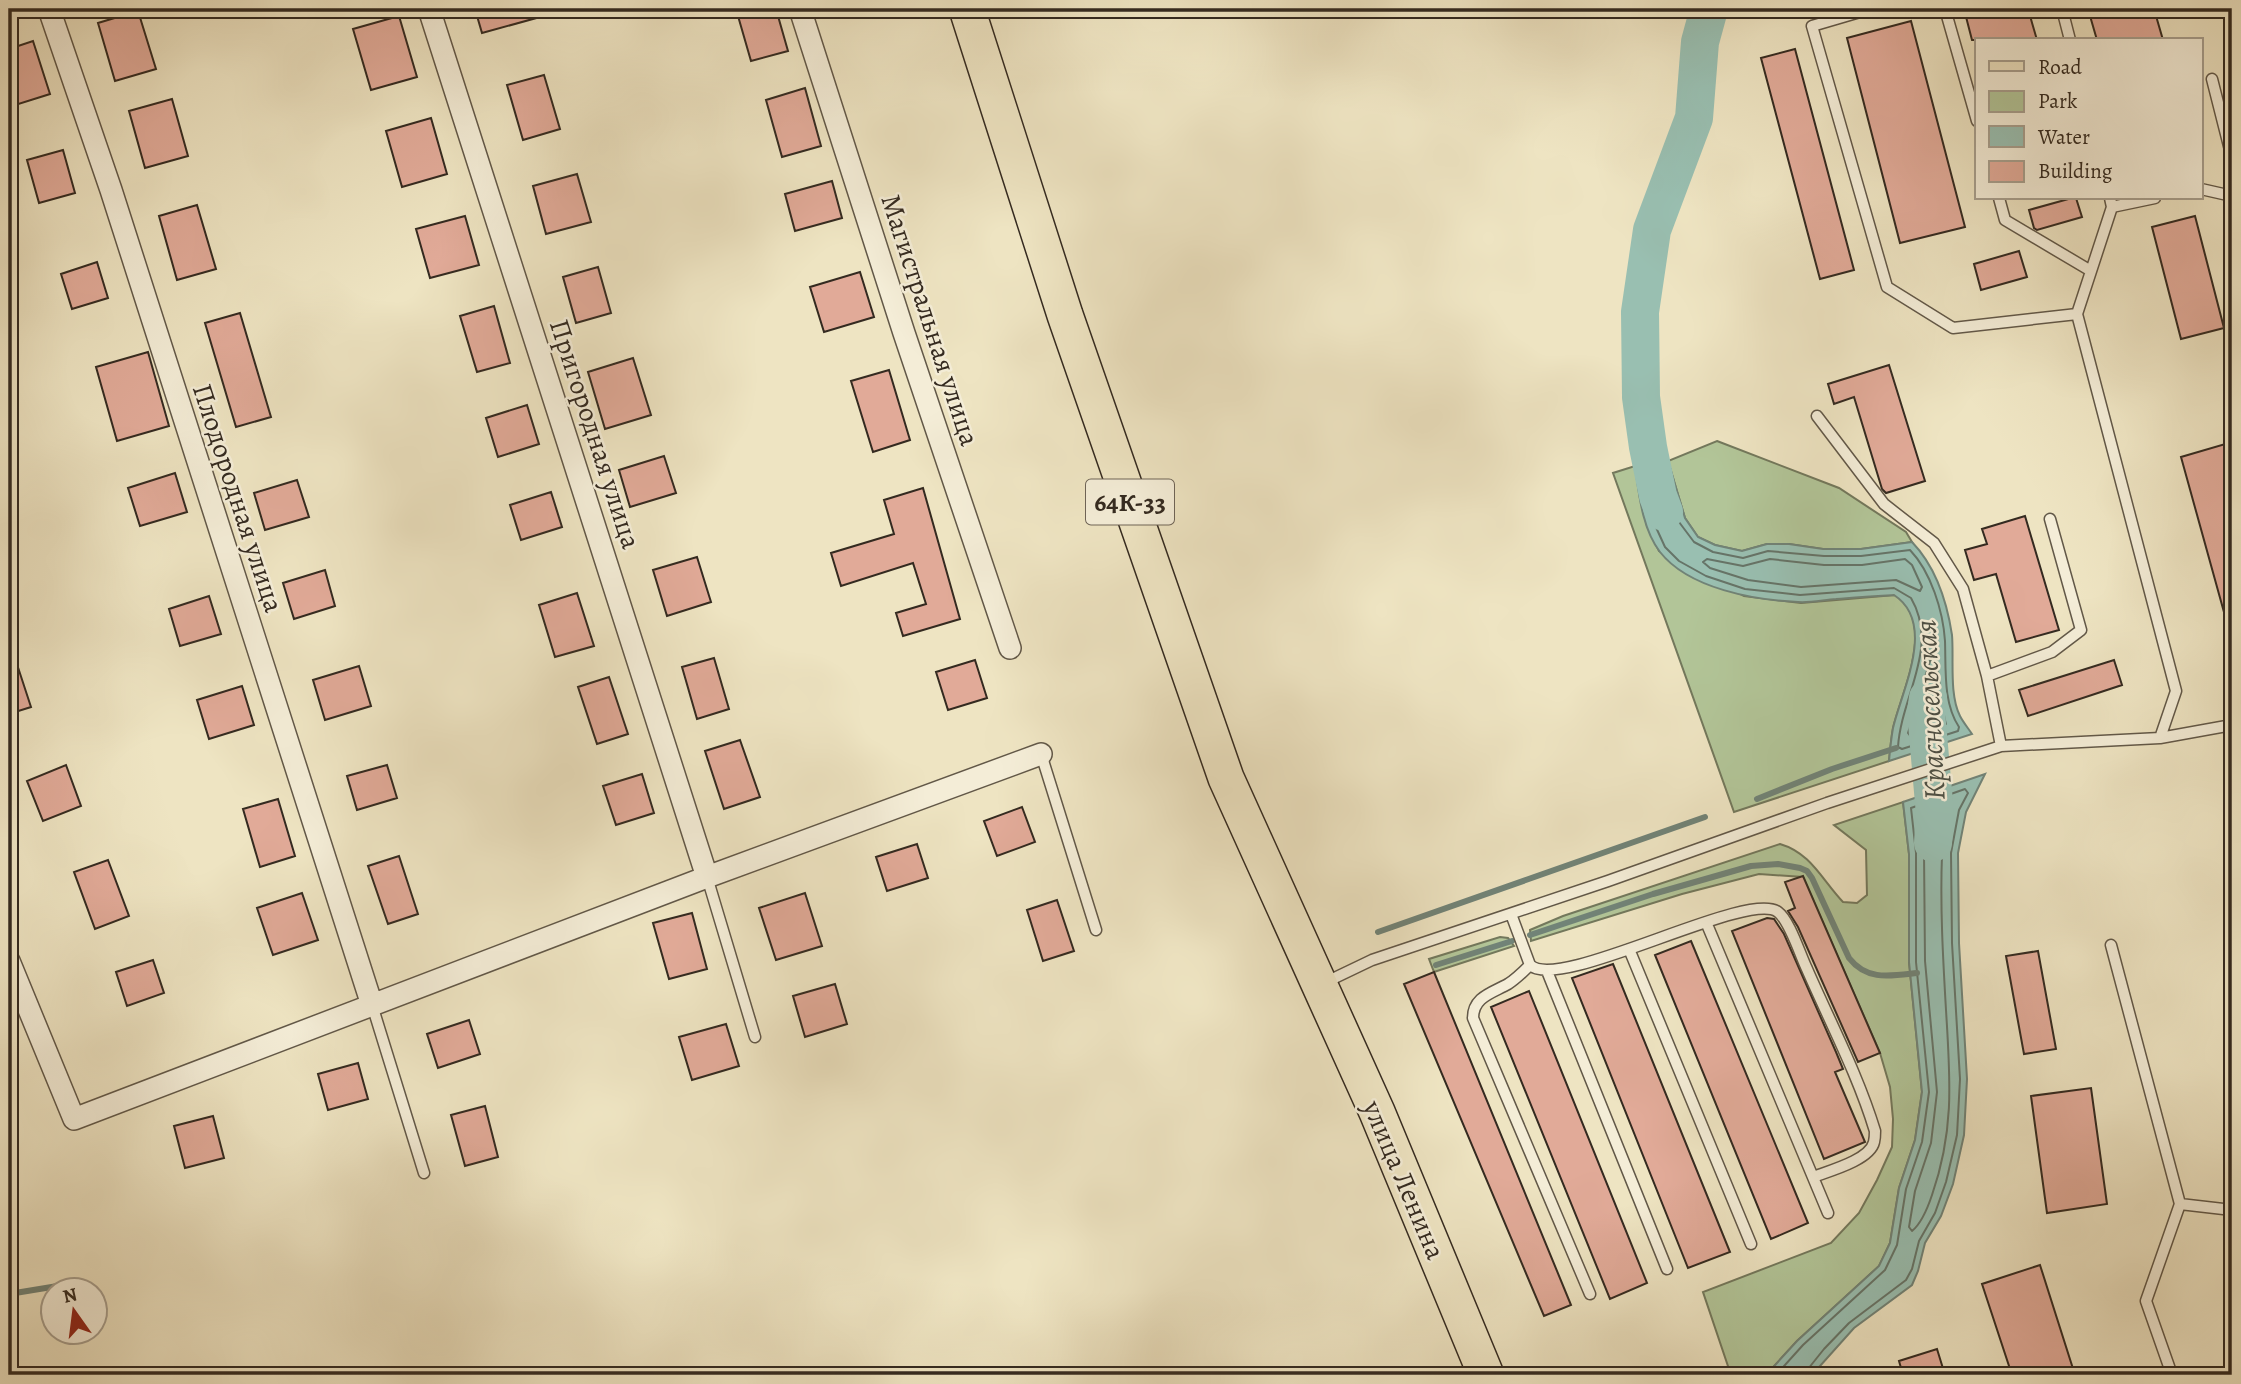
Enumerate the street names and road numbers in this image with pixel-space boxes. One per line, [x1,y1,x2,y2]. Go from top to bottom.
street label: Магистральная улица [871,189,989,451]
street label: Пригородная улица [540,314,650,554]
street label: Плодородная улица [183,379,293,617]
road number: 64К-33 [1086,480,1174,524]
street label: улица Ленина [1353,1094,1455,1265]

